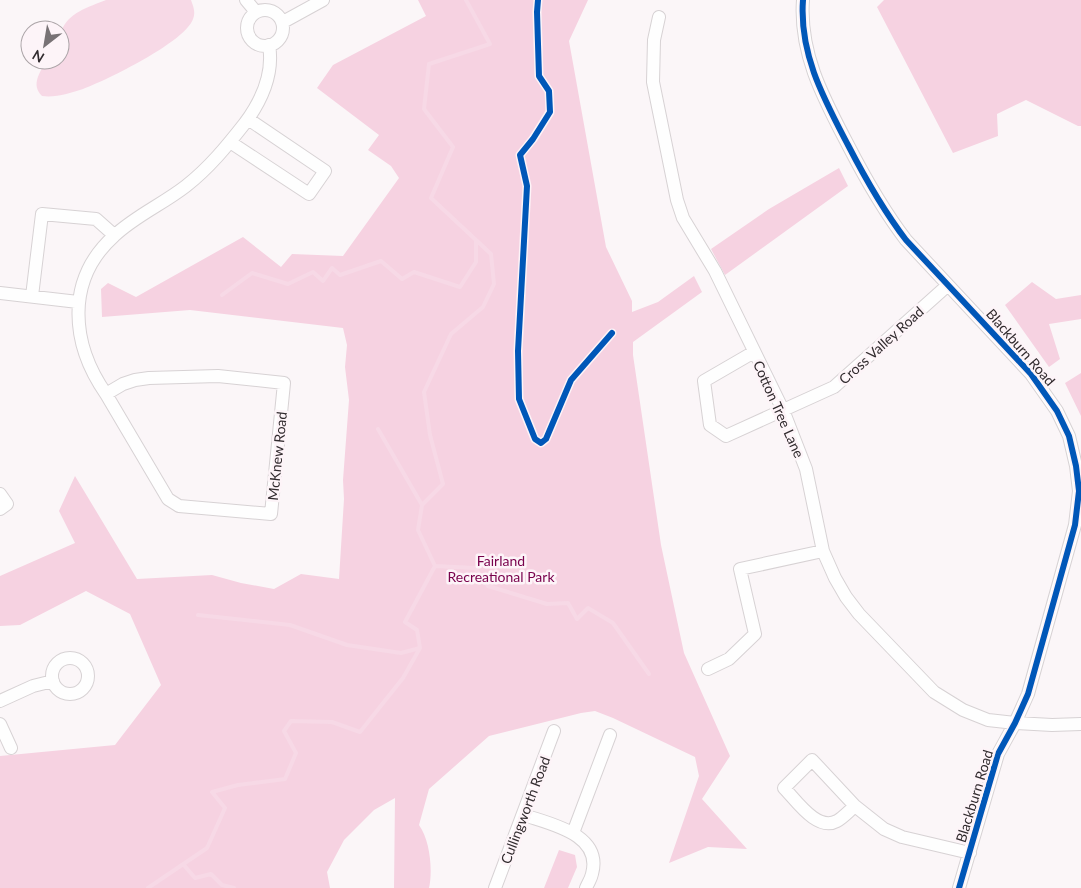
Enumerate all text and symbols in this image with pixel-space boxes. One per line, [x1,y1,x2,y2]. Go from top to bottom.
north arrow [20,20,70,70]
text: N [29,47,47,67]
street label: Cross Valley Road [835,303,927,387]
street label: Blackburn Road [983,305,1059,389]
street label: Cotton Tree Lane [750,358,808,460]
street label: McKnew Road [264,411,290,501]
park label: Fairland Recreational Park [447,552,555,585]
street label: Blackburn Road [952,748,996,844]
street label: Cullingworth Road [497,754,553,866]

